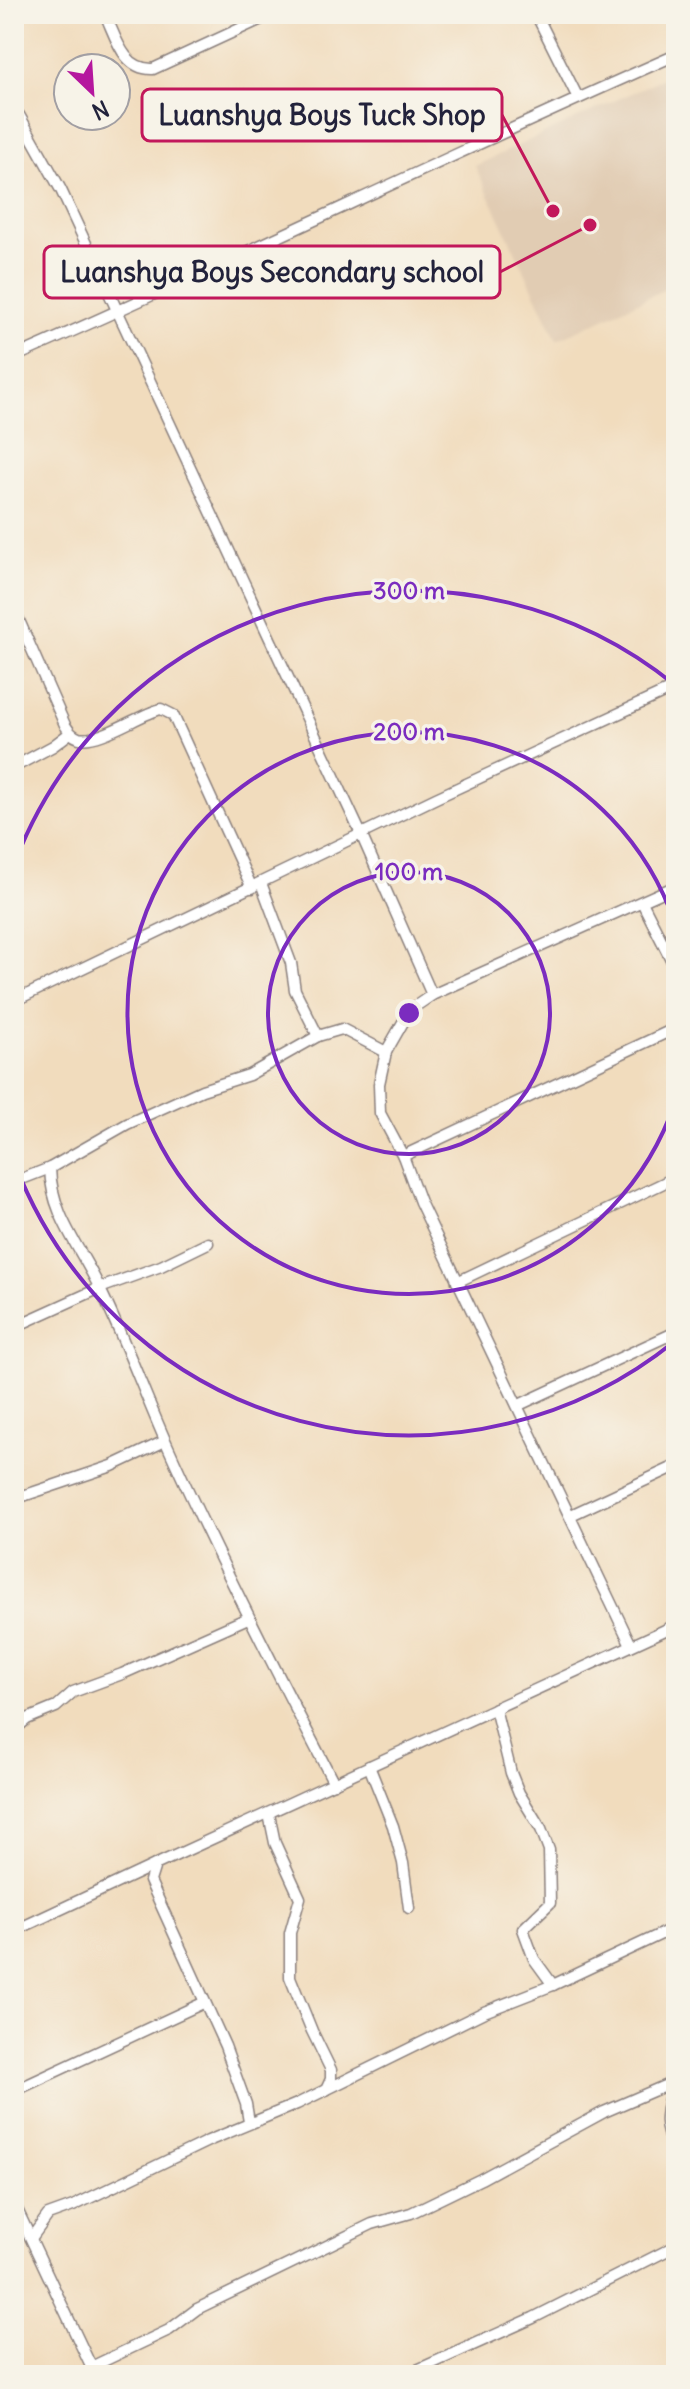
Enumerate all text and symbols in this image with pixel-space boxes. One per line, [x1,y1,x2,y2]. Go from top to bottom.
north arrow [52,52,132,132]
callout: Luanshya Boys Tuck Shop [142,89,502,141]
text: N [88,94,113,126]
text: Luanshya Boys Tuck Shop [158,97,486,133]
callout: Luanshya Boys Secondary school [44,246,500,298]
text: Luanshya Boys Secondary school [60,254,484,290]
text: 300 m [373,575,445,605]
text: 200 m [373,716,445,746]
text: 100 m [375,856,443,886]
centre of rings [395,999,423,1027]

